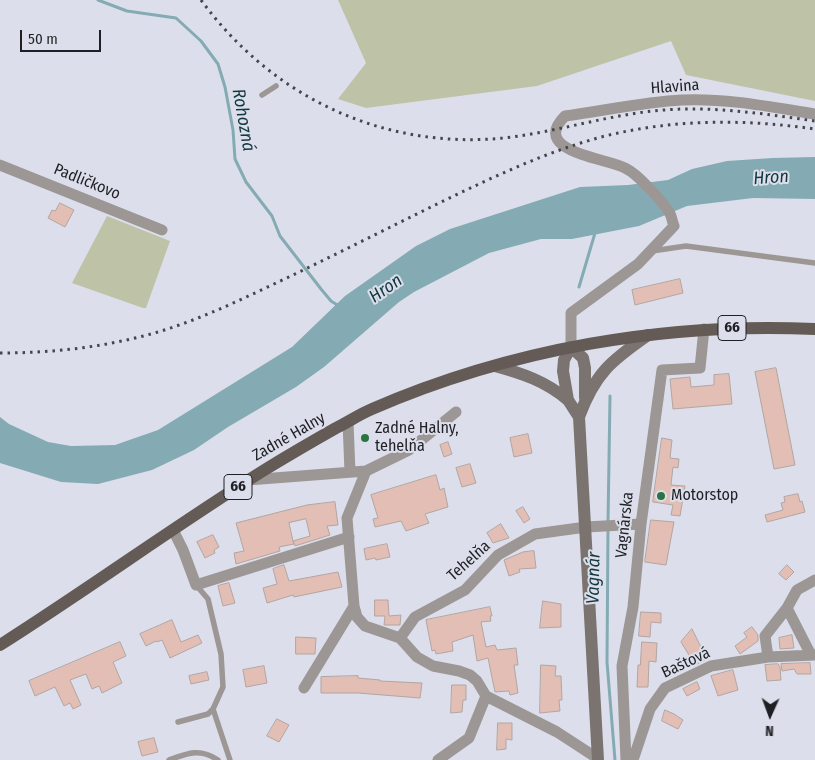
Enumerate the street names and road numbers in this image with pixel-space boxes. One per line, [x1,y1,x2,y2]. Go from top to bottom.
street label: Hlavina [650,76,700,98]
street label: Padličkovo [51,160,123,204]
road number: 66 [718,316,746,340]
street label: Zadné Halny [249,408,329,466]
road number: 66 [224,474,252,500]
street label: Vagnárska [612,491,638,559]
street label: Tehelňa [444,537,494,585]
street label: Baštová [659,643,713,683]

